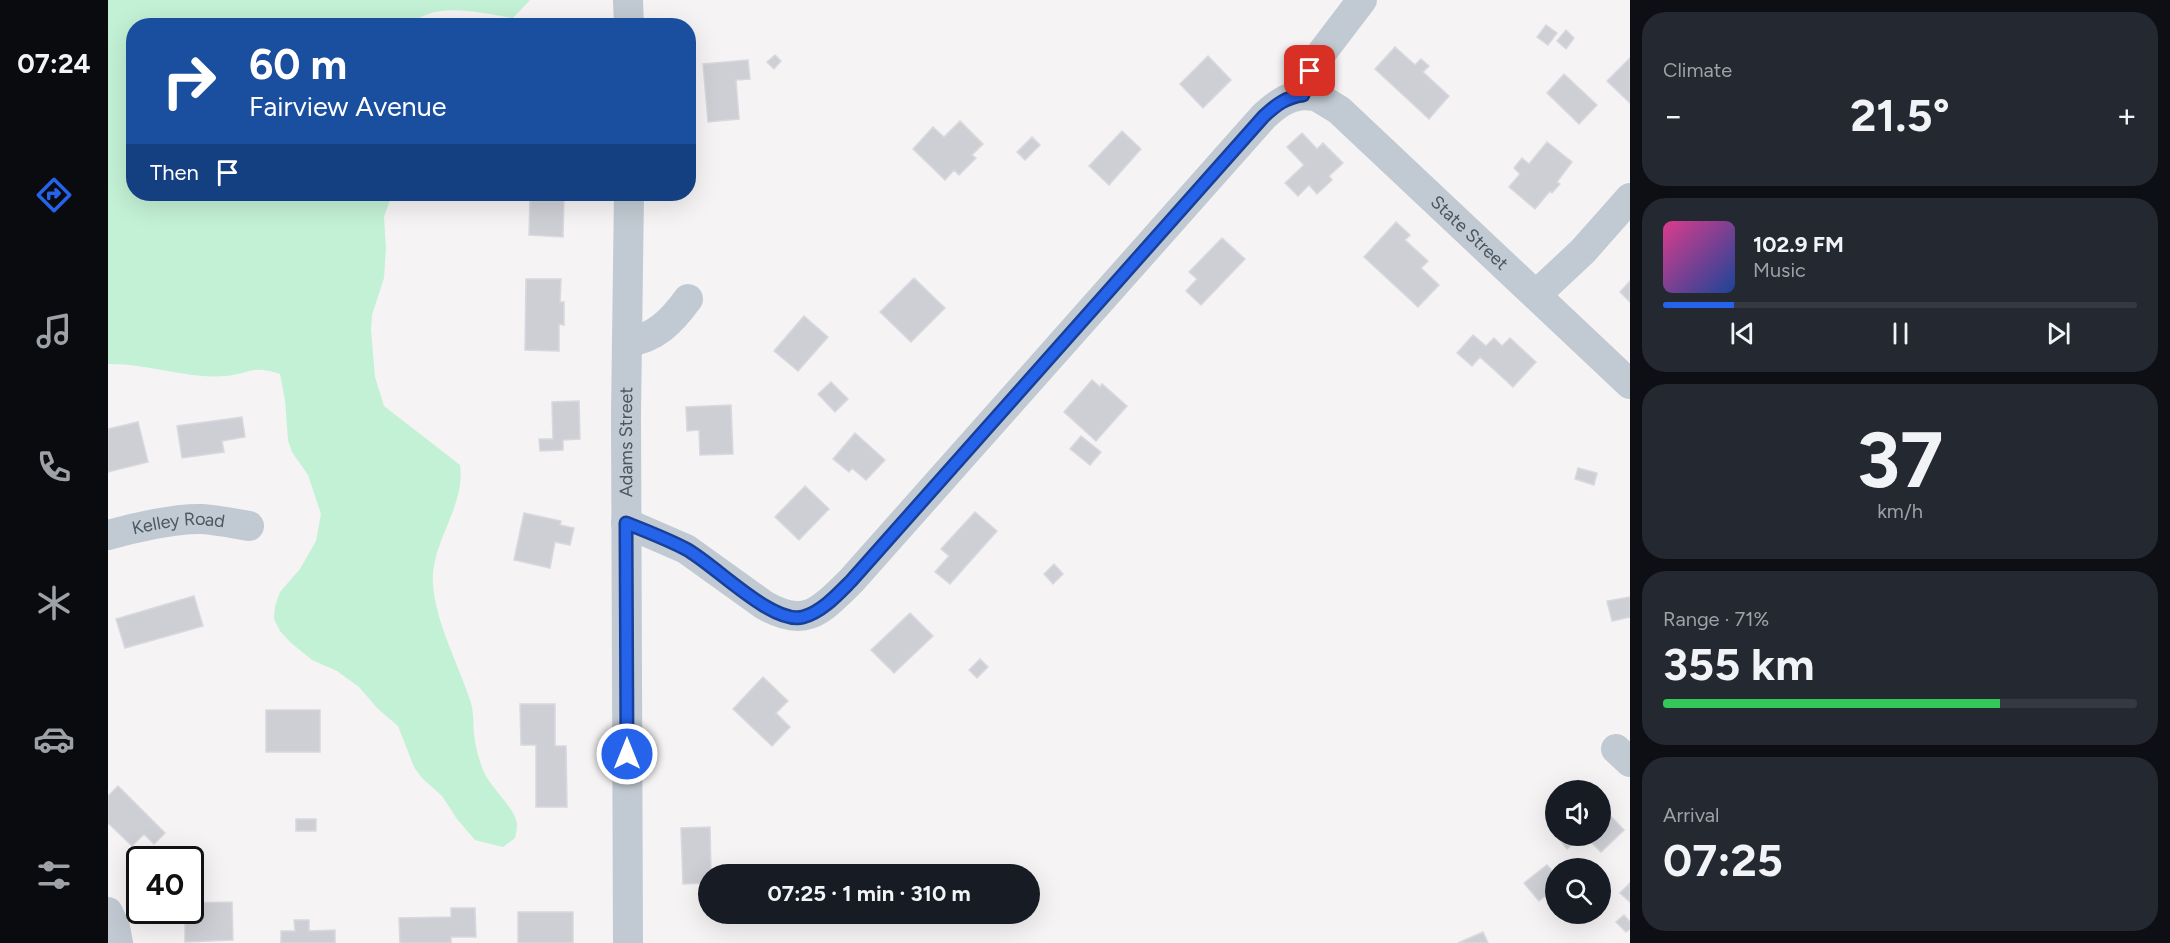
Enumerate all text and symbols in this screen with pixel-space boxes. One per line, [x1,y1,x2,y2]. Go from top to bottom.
text: 60 m [249,39,347,90]
icon: right [150,42,228,120]
pin [1284,45,1335,96]
text: 07:24 [17,47,91,80]
icon: arrive [1293,54,1326,87]
text: Climate [1663,58,1732,82]
text: 21.5° [1850,88,1950,142]
text: Fairview Avenue [249,90,447,123]
text: − [1663,96,1684,135]
text: + [2116,96,2137,135]
icon: arrive [211,156,244,189]
text: Then [150,159,199,186]
icon: directions [33,174,75,216]
street label: State Street [1426,191,1513,275]
text: 102.9 FM [1753,231,1844,258]
text: Music [1753,258,1806,282]
icon: music [33,310,75,352]
icon: previous [1726,317,1759,350]
icon: pause [1884,317,1917,350]
icon: next [2042,317,2075,350]
street label: Adams Street [615,386,637,497]
text: 37 [1857,413,1943,507]
icon: phone [33,446,75,488]
text: km/h [1877,499,1923,523]
street label: Kelley Road [130,508,226,539]
icon: climate [33,582,75,624]
text: Range · 71% [1663,607,1769,631]
text: 355 km [1663,637,1814,691]
icon: car [33,718,75,760]
position arrow [595,722,659,786]
map controls [1545,780,1611,924]
button: sound [1545,780,1611,846]
text: Arrival [1663,803,1719,827]
text: 07:25 [1663,833,1783,887]
speed limit sign: 40 [126,846,204,924]
icon: filters [33,854,75,896]
button: search [1545,858,1611,924]
text: 07:25 · 1 min · 310 m [767,880,971,907]

